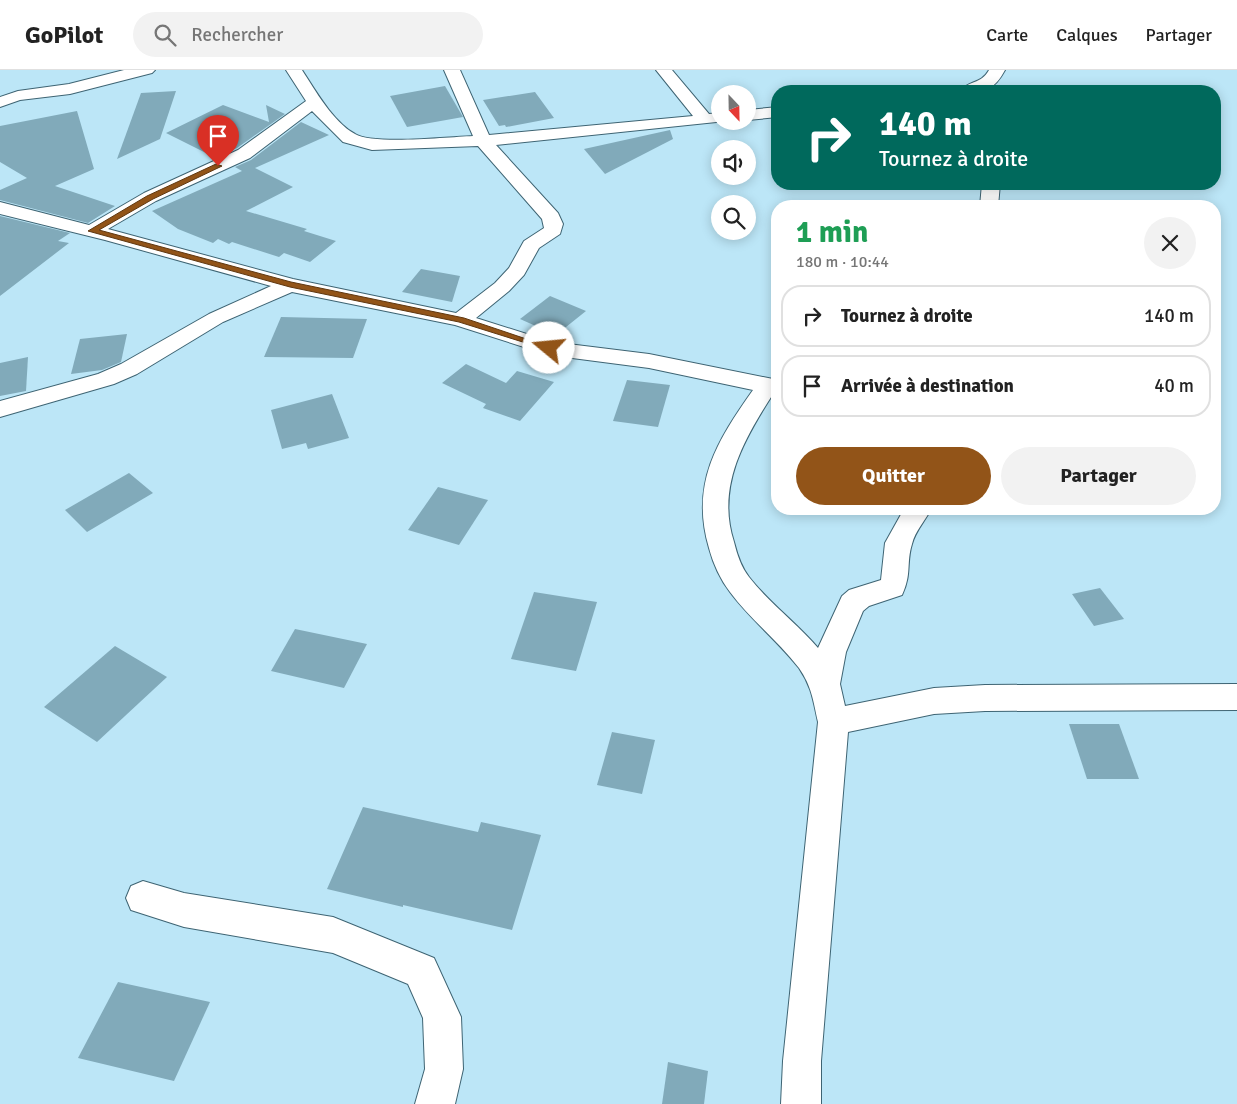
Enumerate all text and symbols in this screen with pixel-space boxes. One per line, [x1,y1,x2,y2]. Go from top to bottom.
search box [133,12,483,57]
text: GoPilot [25,20,103,50]
icon: search [151,21,179,49]
text: Rechercher [191,23,283,47]
text: Carte [986,24,1028,46]
text: Calques [1056,24,1118,46]
text: Partager [1146,24,1212,46]
north arrow [711,85,756,130]
map controls [711,85,756,240]
text: 140 m [879,102,972,145]
icon: right [796,105,861,170]
pin [197,115,239,166]
icon: arrive [204,122,232,150]
button: sound [711,140,756,185]
text: Tournez à droite [879,145,1028,172]
button: search [711,195,756,240]
text: 1 min [796,214,868,251]
button: close [1144,217,1196,269]
text: 180 m · 10:44 [796,252,889,272]
icon: right [798,302,826,330]
text: Tournez à droite [841,304,973,328]
text: 140 m [1144,304,1194,328]
position arrow [522,321,574,373]
icon: arrive [798,372,826,400]
text: Arrivée à destination [841,374,1014,398]
text: 40 m [1154,374,1194,398]
button: Quitter [796,447,991,505]
button: Partager [1001,447,1196,505]

